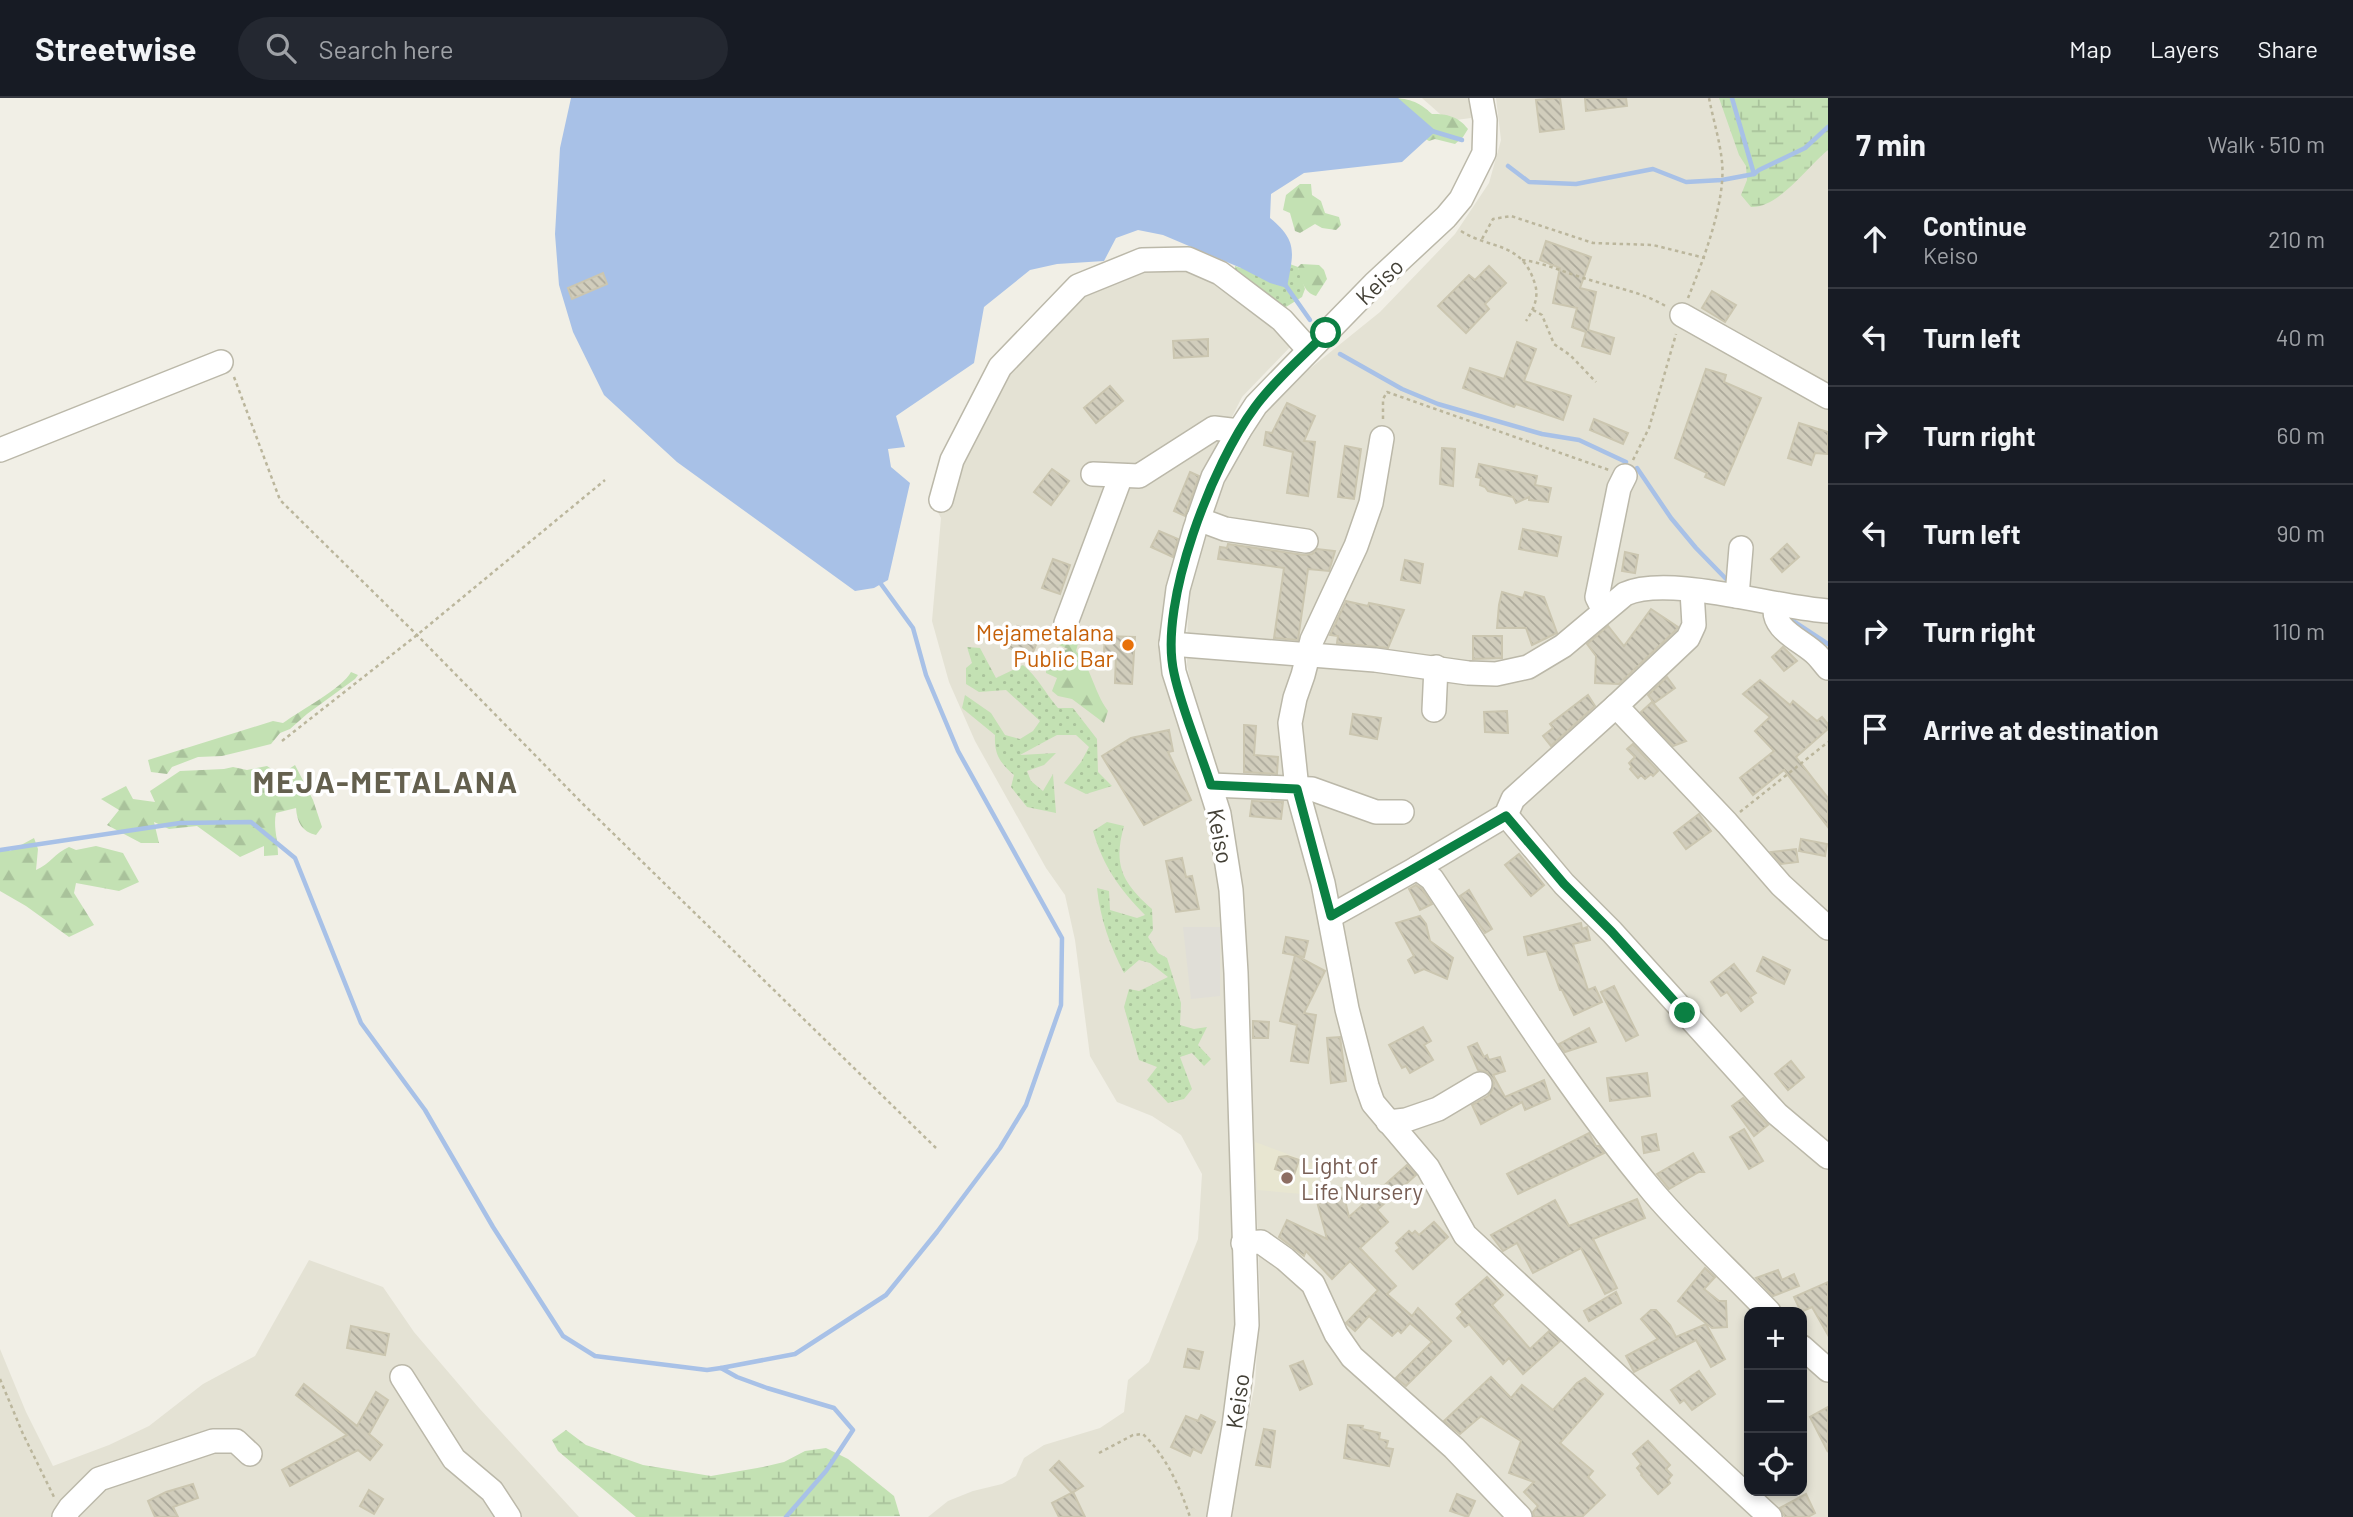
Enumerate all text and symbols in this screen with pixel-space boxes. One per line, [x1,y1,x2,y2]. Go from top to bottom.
search box [238,17,728,80]
text: Streetwise [35,28,196,68]
icon: search [262,29,300,67]
text: Search here [318,33,454,64]
text: Map [2069,34,2112,63]
text: Layers [2150,34,2219,63]
text: Share [2257,34,2318,63]
text: 7 min [1856,126,1926,162]
text: Walk · 510 m [2207,130,2325,158]
text: Continue [1923,210,2027,241]
icon: ahead [1856,220,1894,258]
text: 210 m [2268,225,2325,253]
text: Keiso [1923,241,1978,269]
street label: Keiso [1349,252,1409,310]
route start [1310,317,1341,348]
icon: left [1856,318,1894,356]
text: Turn left [1923,322,2021,353]
text: 40 m [2276,323,2325,351]
icon: right [1856,416,1894,454]
text: Turn right [1923,420,2036,451]
text: 60 m [2277,421,2325,449]
icon: left [1856,514,1894,552]
text: Turn left [1923,518,2021,549]
text: 90 m [2276,519,2325,547]
icon: right [1856,612,1894,650]
text: Turn right [1923,616,2036,647]
text: 110 m [2272,617,2325,645]
place label: Mejametalana Public Bar [976,618,1115,672]
marker: Mejametalana Public Bar [1120,637,1136,653]
icon: arrive [1856,710,1894,748]
text: Arrive at destination [1923,714,2159,745]
district label: MEJA-METALANA [253,763,519,799]
street label: Keiso [1202,806,1240,866]
route end [1669,997,1700,1028]
place label: Light of Life Nursery [1301,1151,1423,1205]
marker: Light of Life Nursery [1279,1170,1295,1186]
map controls [1744,1307,1807,1496]
button: + [1744,1307,1807,1370]
button: − [1744,1370,1807,1433]
street label: Keiso [1219,1372,1255,1430]
button: locate [1744,1433,1807,1496]

